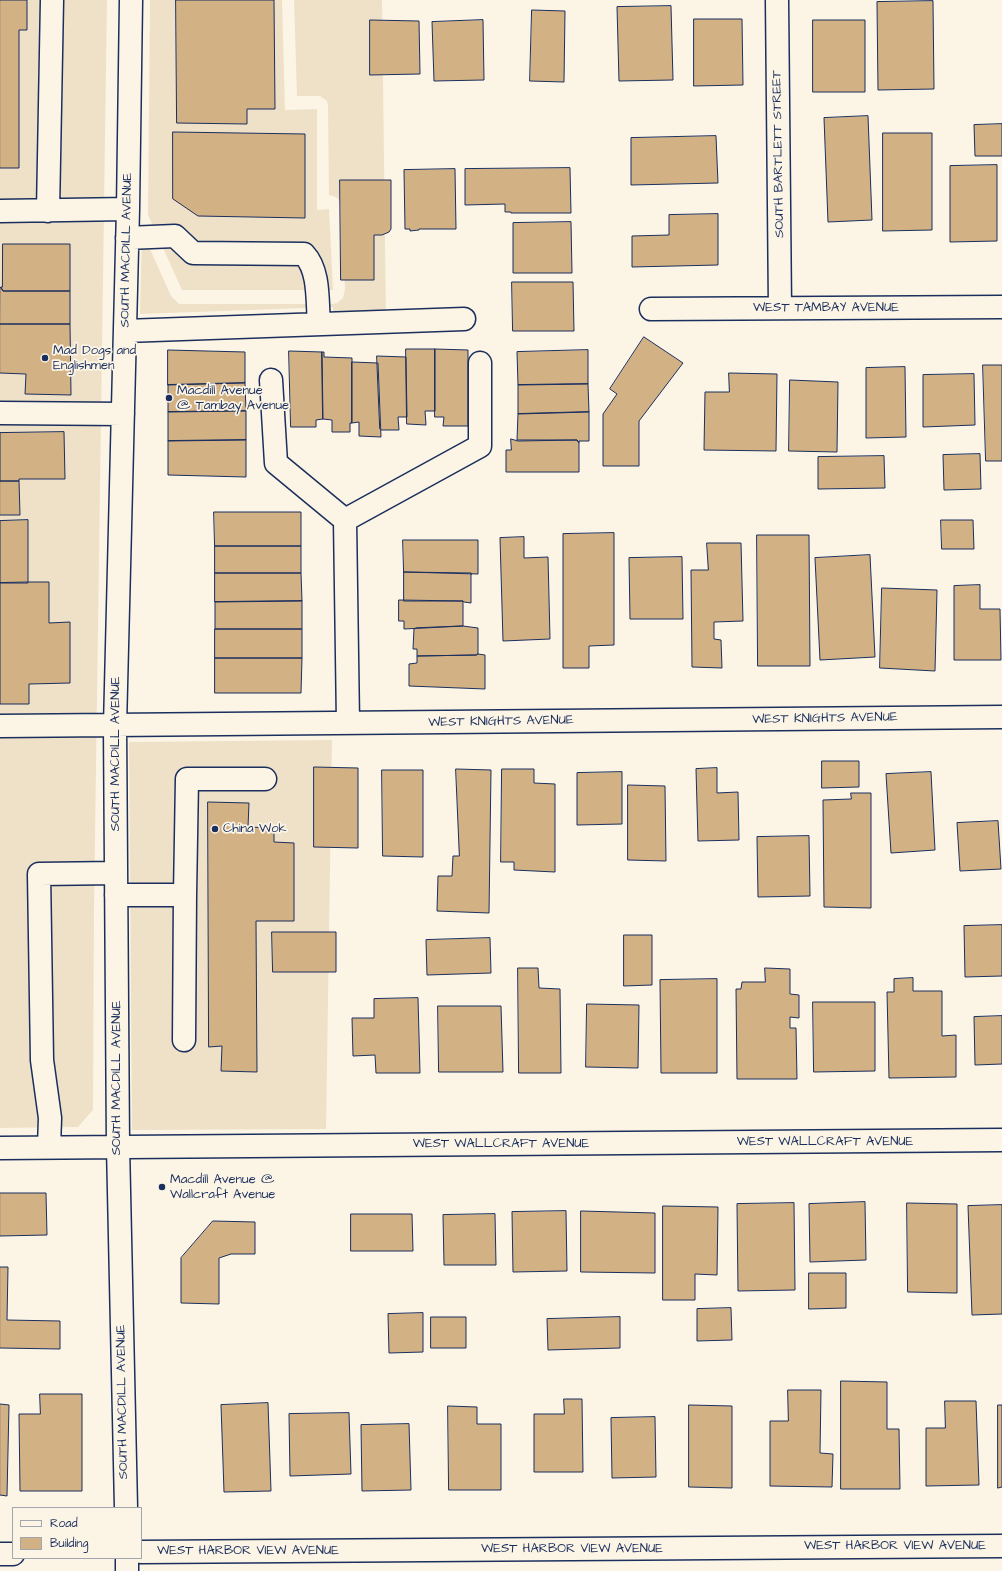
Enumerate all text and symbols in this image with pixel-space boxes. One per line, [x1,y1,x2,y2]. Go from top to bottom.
street label: SOUTH BARTLETT STREET [770,70,788,238]
street label: SOUTH MACDILL AVENUE [118,173,136,327]
street label: WEST TAMBAY AVENUE [753,300,899,316]
place label: Mad Dogs and Englishmen [53,343,136,374]
marker: Mad Dogs and Englishmen [40,353,50,363]
place label: Macdill Avenue @ Tambay Avenue [177,383,289,414]
marker: Macdill Avenue @ Tambay Avenue [164,393,174,403]
street label: SOUTH MACDILL AVENUE [108,677,124,831]
street label: WEST KNIGHTS AVENUE [752,710,898,728]
street label: WEST KNIGHTS AVENUE [428,713,574,731]
place label: China Wok [223,821,286,837]
marker: China Wok [210,824,220,834]
street label: SOUTH MACDILL AVENUE [109,1001,125,1155]
street label: WEST WALLCRAFT AVENUE [737,1134,913,1150]
street label: WEST WALLCRAFT AVENUE [413,1136,589,1152]
place label: Macdill Avenue @ Wallcraft Avenue [170,1172,275,1203]
marker: Macdill Avenue @ Wallcraft Avenue [157,1182,167,1192]
street label: SOUTH MACDILL AVENUE [114,1325,132,1479]
legend [12,1507,142,1559]
text: Road [50,1515,78,1532]
text: Building [50,1535,88,1552]
street label: WEST HARBOR VIEW AVENUE [804,1538,986,1554]
street label: WEST HARBOR VIEW AVENUE [481,1541,663,1557]
street label: WEST HARBOR VIEW AVENUE [157,1543,339,1559]

